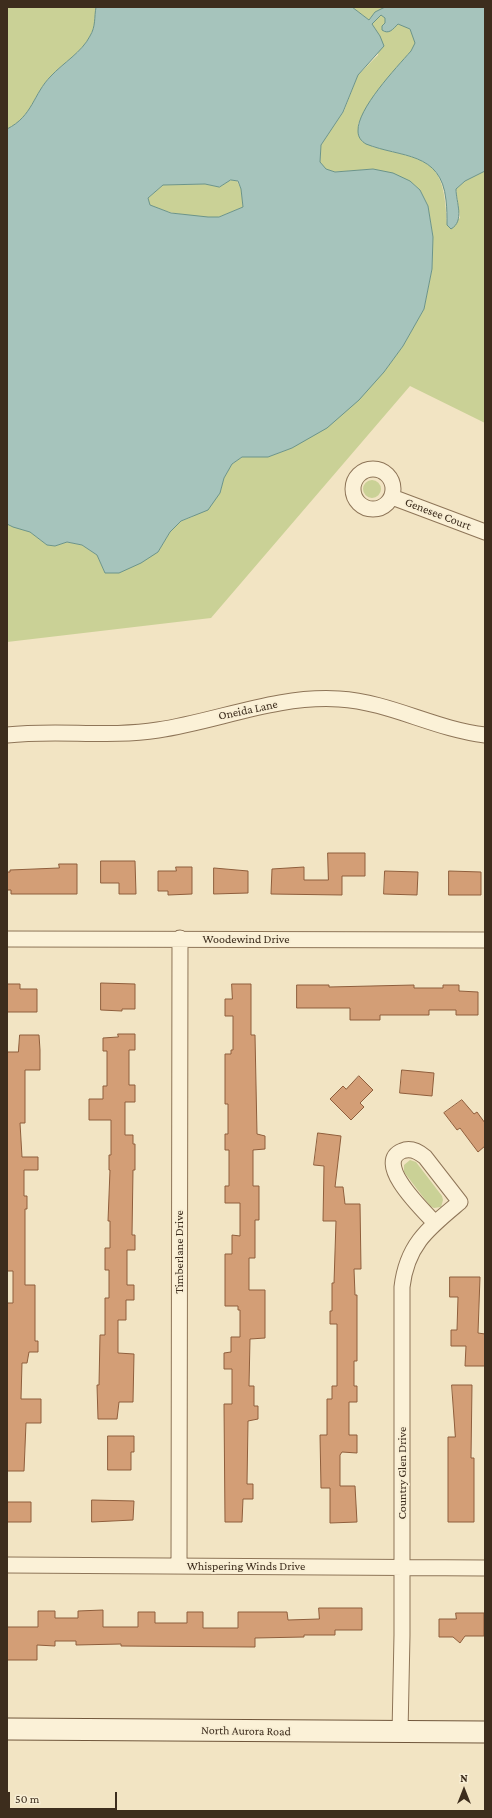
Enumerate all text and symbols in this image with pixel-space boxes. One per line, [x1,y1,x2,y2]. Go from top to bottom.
street label: Genesee Court [403,495,473,533]
street label: Oneida Lane [217,697,279,723]
street label: Woodewind Drive [202,932,290,946]
street label: Timberlane Drive [172,1210,186,1294]
street label: Country Glen Drive [395,1427,409,1519]
street label: Whispering Winds Drive [187,1559,305,1573]
street label: North Aurora Road [201,1723,291,1739]
north arrow [444,1770,484,1810]
text: N [460,1772,468,1784]
scale bar [10,1784,119,1810]
text: 50 m [15,1792,39,1806]

